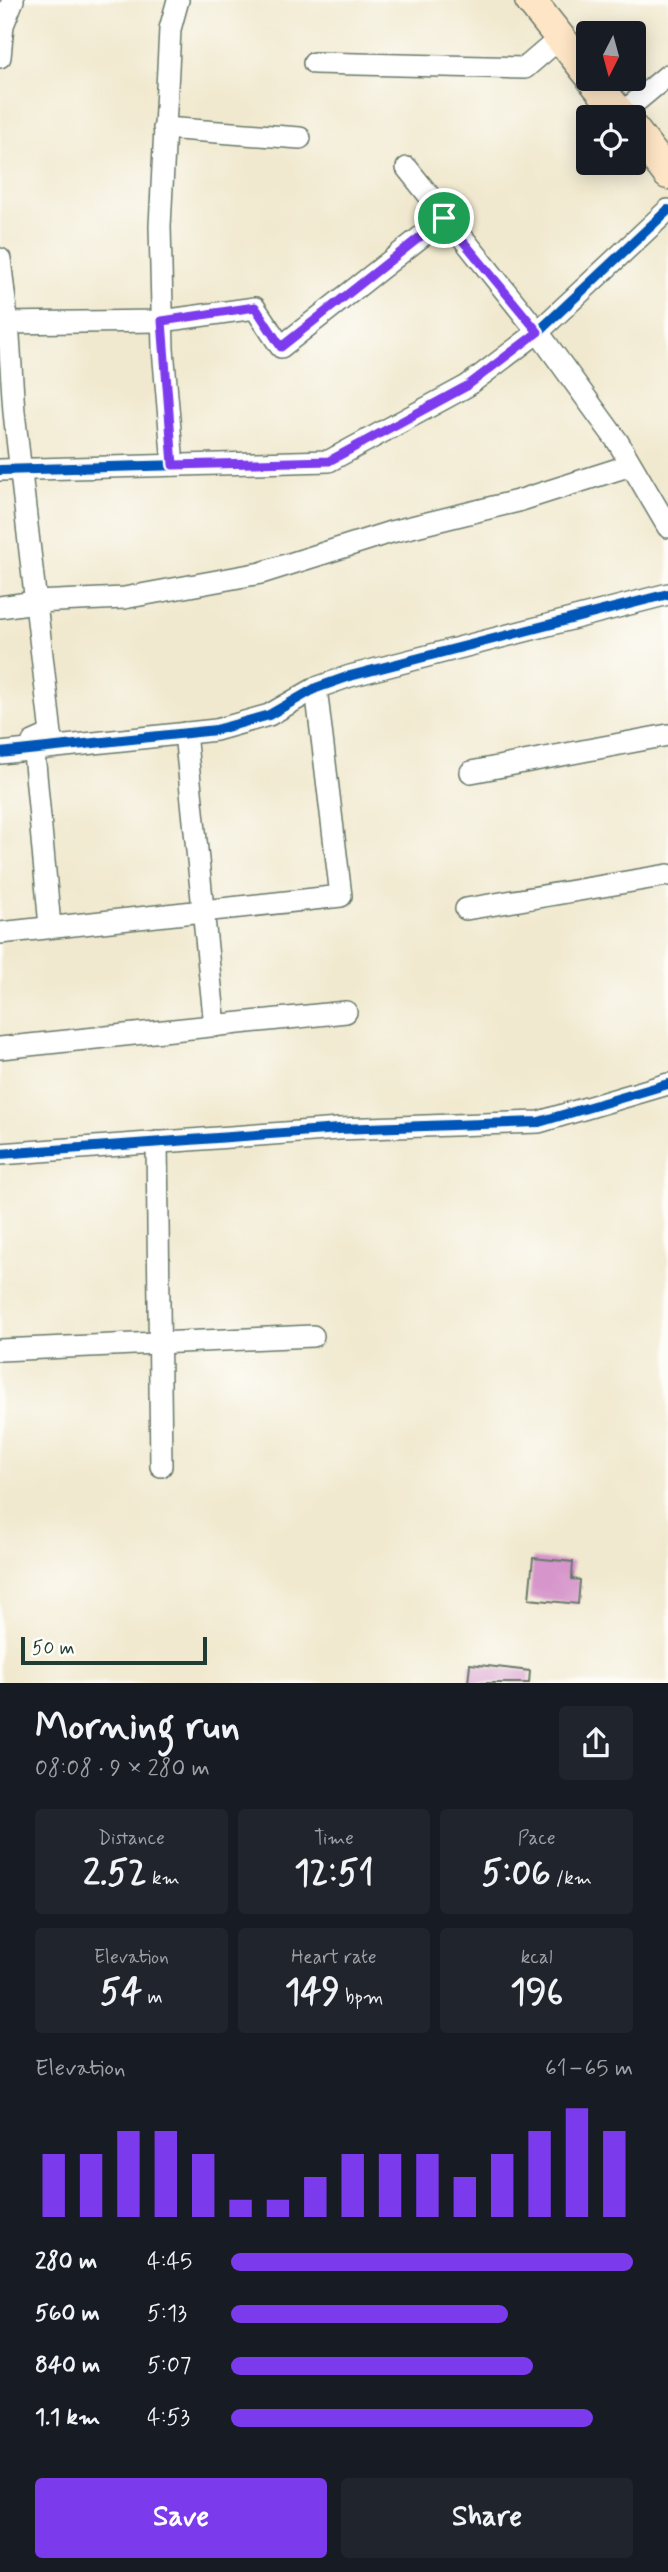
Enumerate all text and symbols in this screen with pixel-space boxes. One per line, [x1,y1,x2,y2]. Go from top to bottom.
north arrow [576,21,646,91]
map controls [576,21,646,175]
button: locate [576,105,646,175]
pin [414,188,474,248]
icon: arrive [425,199,463,237]
scale bar [21,1634,206,1666]
text: 50 m [32,1636,75,1661]
text: Morning run [35,1703,240,1752]
button: share [559,1706,633,1780]
text: 08:08 · 9 × 280 m [35,1754,210,1784]
text: Distance [98,1826,165,1851]
text: Time [314,1826,354,1851]
text: Pace [518,1826,556,1851]
text: 2.52 [83,1851,147,1897]
text: 12:51 [294,1851,374,1897]
text: 5:06 [481,1851,551,1897]
text: km [147,1866,180,1891]
text: /km [551,1866,592,1891]
text: Elevation [94,1945,169,1970]
text: Heart rate [291,1945,377,1970]
text: kcal [521,1945,553,1970]
text: 54 [100,1970,142,2016]
text: 149 [285,1970,340,2016]
text: 196 [510,1970,563,2016]
text: m [142,1985,163,2010]
text: bpm [340,1985,383,2010]
text: Elevation [35,2054,126,2084]
text: 61–65 m [545,2054,633,2084]
text: 280 m [35,2247,97,2277]
text: 4:45 [147,2247,192,2277]
text: 560 m [35,2299,100,2329]
text: 5:13 [147,2299,187,2329]
text: 840 m [35,2351,100,2381]
text: 5:07 [147,2351,191,2381]
text: 1.1 km [35,2403,100,2433]
text: 4:53 [147,2403,190,2433]
button: Save [35,2478,327,2558]
button: Share [341,2478,633,2558]

